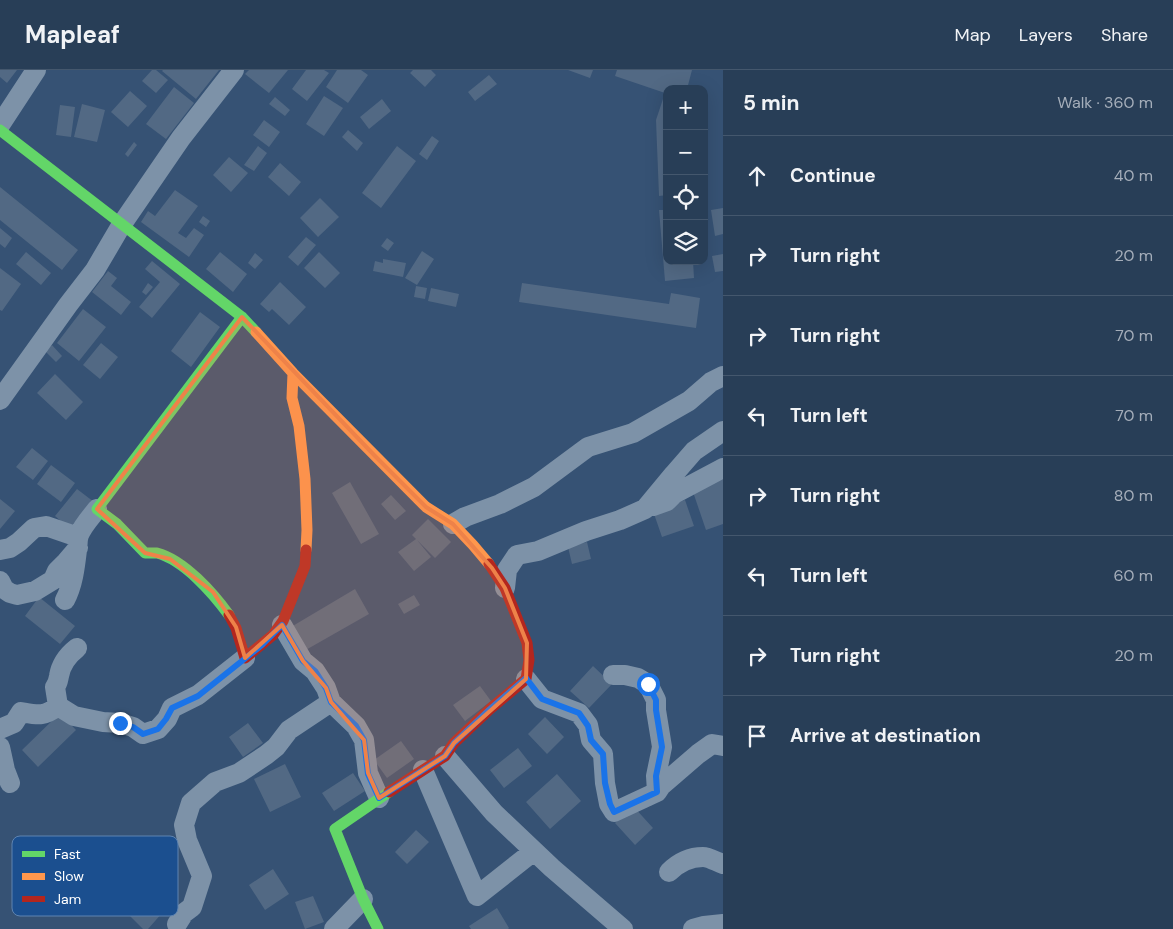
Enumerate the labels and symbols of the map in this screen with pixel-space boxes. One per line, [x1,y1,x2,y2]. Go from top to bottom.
route start [637,673,660,696]
route end [109,712,132,735]
legend [12,836,178,916]
text: Fast [54,845,81,863]
text: Slow [54,867,84,885]
text: Jam [54,890,81,908]

